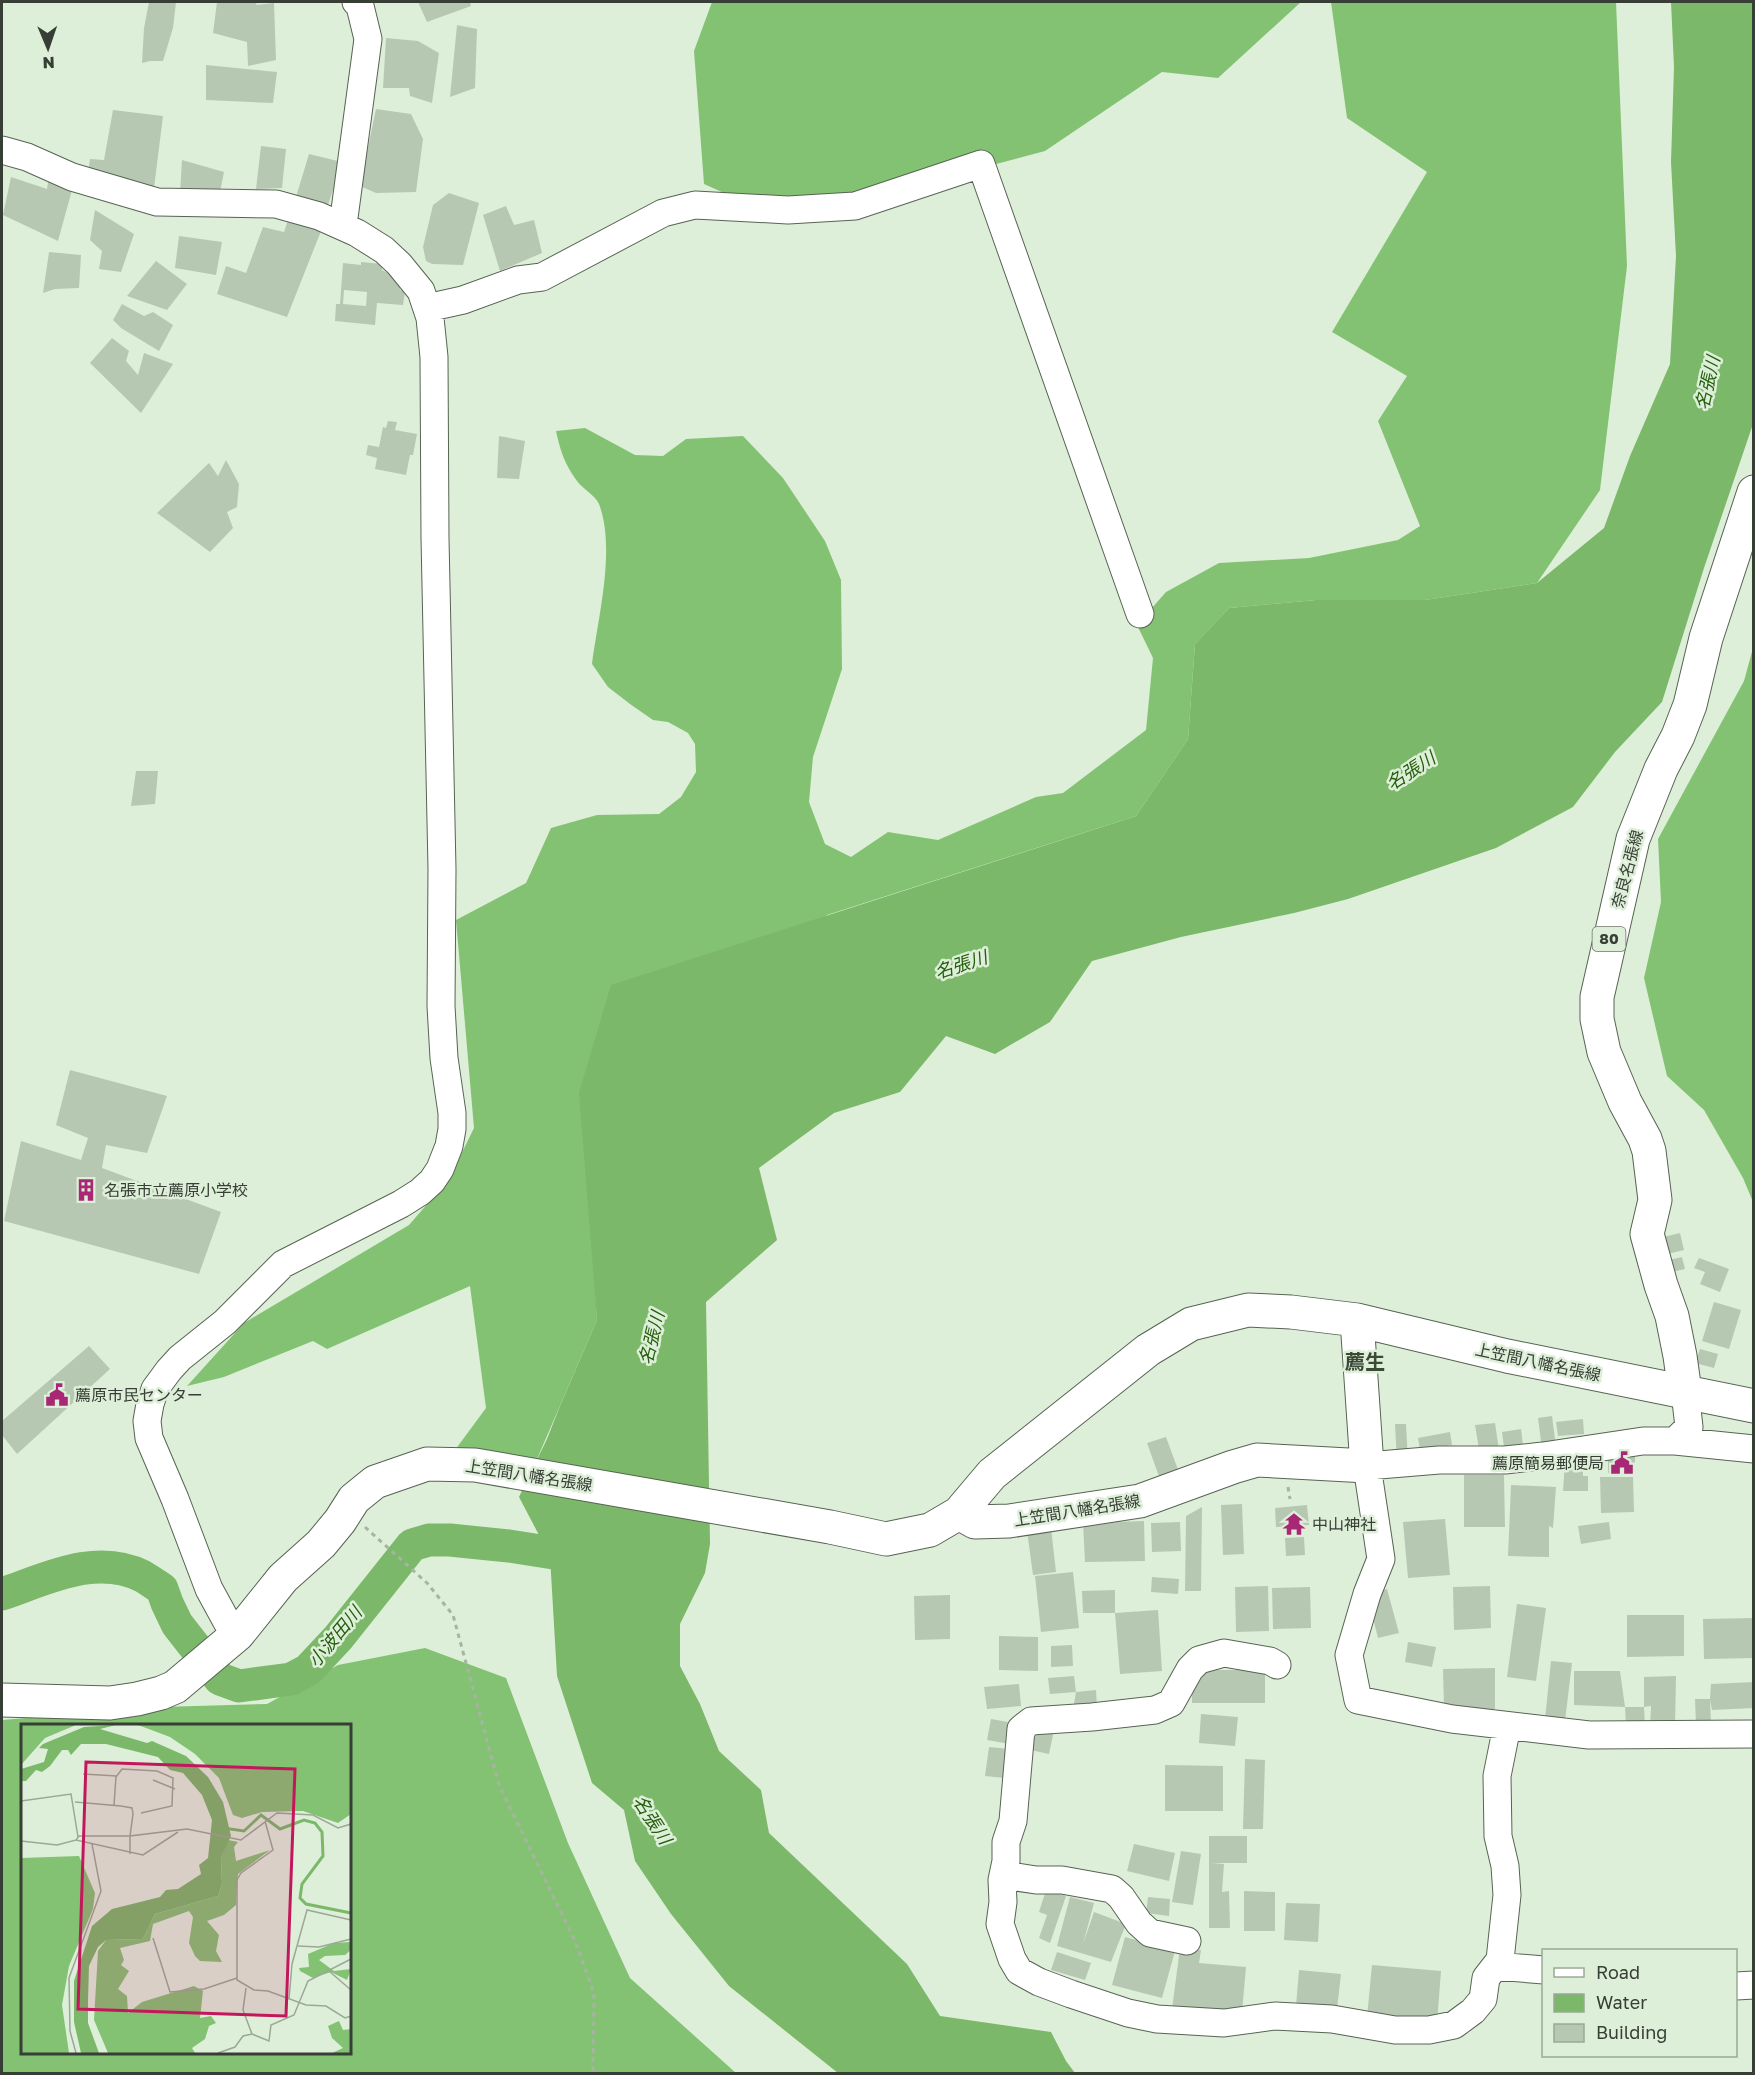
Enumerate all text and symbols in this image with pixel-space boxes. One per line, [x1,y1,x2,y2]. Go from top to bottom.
north arrow [18,18,78,78]
text: N [42,53,55,73]
water label: 名張川 [1690,352,1724,412]
water label: 名張川 [1382,745,1441,794]
street label: 奈良名張線 [1607,828,1647,910]
road number: 80 [1592,927,1626,951]
water label: 名張川 [932,945,992,983]
building icon: 名張市立薦原小学校 [73,1177,99,1203]
place label: 名張市立薦原小学校 [104,1180,248,1200]
water label: 名張川 [634,1307,669,1367]
street label: 上笠間八幡名張線 [1473,1339,1603,1385]
district label: 薦生 [1345,1349,1385,1373]
public building icon: 薦原市民センター [44,1382,70,1408]
place label: 薦原市民センター [75,1385,203,1405]
public building icon: 薦原簡易郵便局 [1609,1450,1635,1476]
place label: 薦原簡易郵便局 [1492,1453,1604,1473]
street label: 上笠間八幡名張線 [464,1455,594,1495]
street label: 上笠間八幡名張線 [1012,1490,1142,1530]
temple icon: 中山神社 [1281,1511,1307,1537]
place label: 中山神社 [1312,1514,1376,1534]
water label: 小波田川 [303,1600,367,1671]
inset map [21,1724,351,2054]
water label: 名張川 [629,1791,678,1850]
legend [1542,1949,1737,2057]
text: Road [1596,1961,1640,1983]
text: Water [1596,1991,1647,2013]
text: Building [1596,2021,1667,2043]

